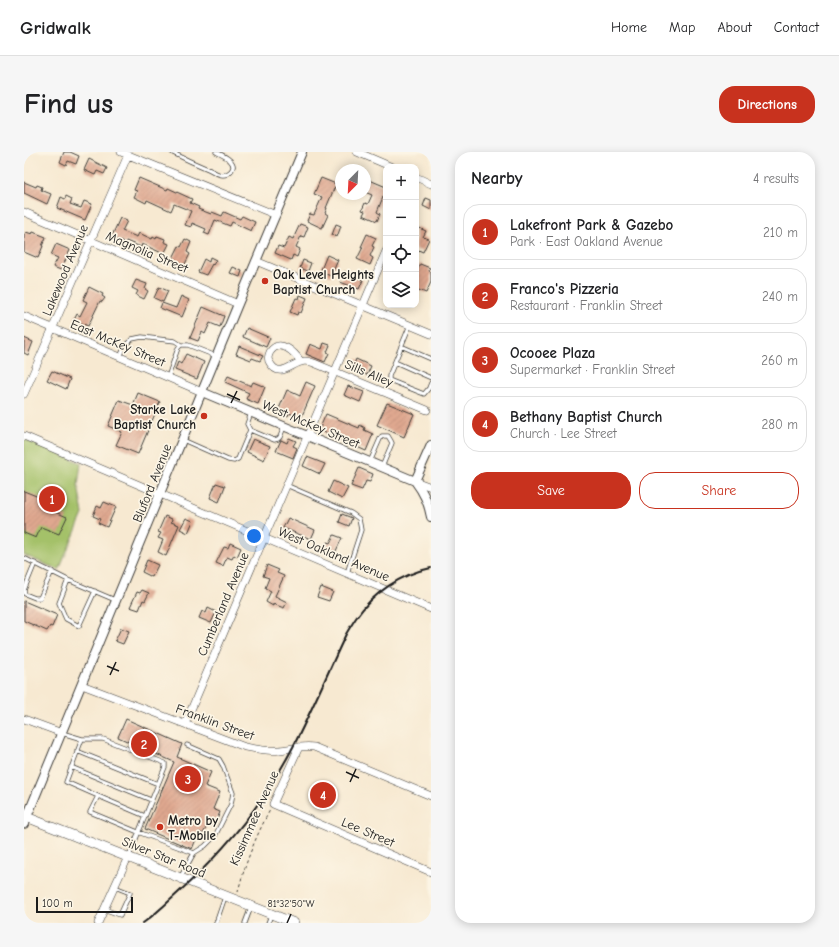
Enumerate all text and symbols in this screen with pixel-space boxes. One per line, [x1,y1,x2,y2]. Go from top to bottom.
text: Gridwalk [20,17,91,39]
text: Home [611,19,647,36]
text: Map [669,19,695,36]
text: About [717,19,752,36]
text: Contact [774,19,819,36]
button: Directions [719,86,815,123]
text: Find us [24,88,113,120]
north arrow [335,164,371,200]
map controls [383,164,419,308]
button: + [383,164,419,200]
text: Nearby [471,169,522,188]
text: 4 results [753,171,799,186]
button: − [383,200,419,236]
text: Lakefront Park & Gazebo [510,216,673,234]
street label: Lakewood Avenue [39,222,91,318]
text: 1 [482,225,488,240]
text: 210 m [763,225,798,240]
street label: Magnolia Street [104,228,192,277]
text: Park · East Oakland Avenue [510,234,663,249]
button: locate [383,236,419,272]
place label: Oak Level Heights Baptist Church [273,267,374,297]
button: layers [383,272,419,308]
marker: Oak Level Heights Baptist Church [260,276,270,286]
text: Franco's Pizzeria [510,280,619,298]
text: 2 [482,289,488,304]
text: 240 m [762,289,798,304]
text: Restaurant · Franklin Street [510,298,662,313]
street label: East McKey Street [68,316,169,370]
text: Ocooee Plaza [510,344,595,362]
text: 3 [482,353,488,368]
text: 260 m [761,353,798,368]
street label: Sills Alley [343,356,396,390]
text: Supermarket · Franklin Street [510,362,675,377]
street label: West McKey Street [260,397,363,452]
place label: Starke Lake Baptist Church [114,402,197,432]
text: Bethany Baptist Church [510,408,662,426]
marker: Starke Lake Baptist Church [199,411,209,421]
text: 4 [482,417,488,432]
text: 280 m [761,417,798,432]
text: Church · Lee Street [510,426,617,441]
street label: Bluford Avenue [129,441,175,524]
button: Save [471,472,631,509]
button: Share [639,472,799,509]
pin: 1 [39,484,65,514]
street label: West Oakland Avenue [276,524,392,584]
your location [244,526,264,546]
street label: Cumberland Avenue [194,549,252,658]
street label: Franklin Street [174,701,258,744]
pin: 2 [131,729,157,759]
pin: 3 [175,764,201,794]
street label: Kissimmee Avenue [226,768,282,868]
pin: 4 [310,780,336,810]
place label: Metro by T-Mobile [168,813,218,843]
street label: Lee Street [339,814,398,850]
marker: Metro by T-Mobile [155,822,165,832]
street label: Silver Star Road [120,833,208,881]
scale bar [36,895,133,914]
text: 100 m [42,897,73,910]
text: 81°32'50"W [268,898,315,910]

